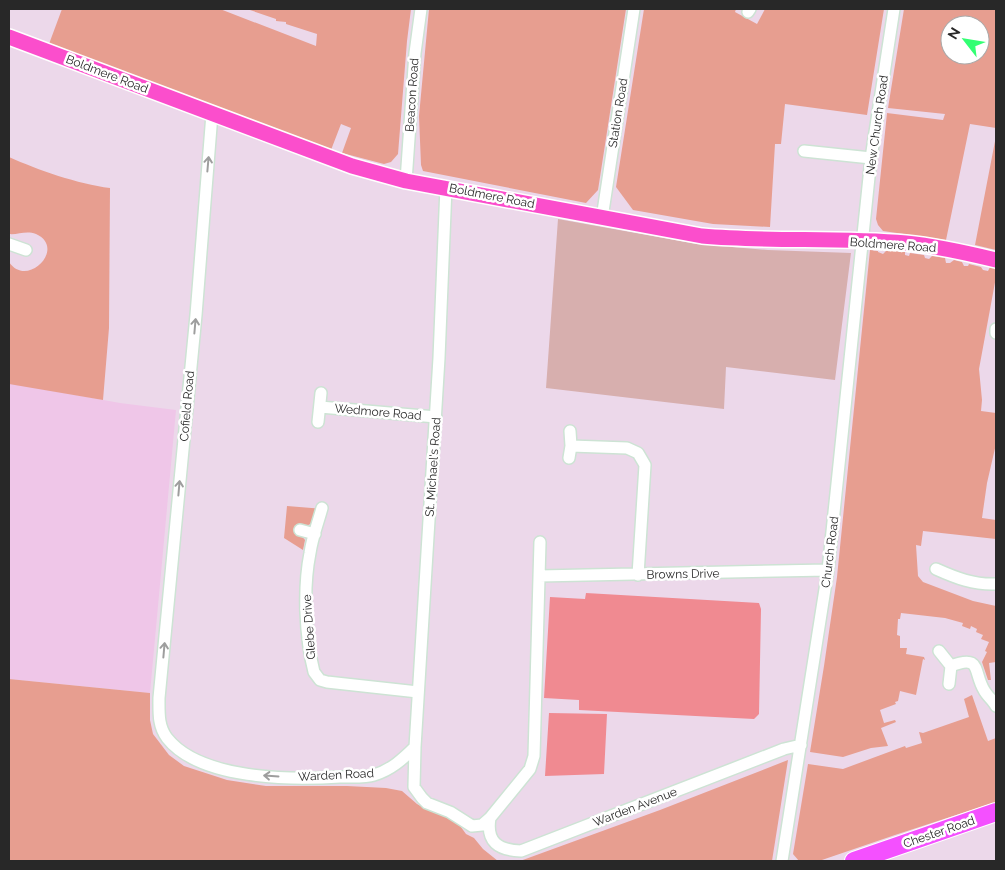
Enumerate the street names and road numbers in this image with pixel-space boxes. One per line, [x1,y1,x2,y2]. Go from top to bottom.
street label: Boldmere Road [64,52,150,96]
street label: Beacon Road [402,58,422,132]
street label: New Church Road [863,74,891,176]
street label: Station Road [606,77,630,149]
street label: Boldmere Road [448,181,536,211]
street label: Boldmere Road [849,235,937,255]
street label: Cofield Road [177,370,197,442]
street label: Wedmore Road [334,401,422,423]
street label: St. Michael's Road [423,417,443,517]
street label: Church Road [819,516,841,588]
street label: Browns Drive [646,566,720,582]
street label: Glebe Drive [300,594,318,660]
street label: Warden Road [298,766,374,784]
street label: Warden Avenue [591,785,679,829]
street label: Chester Road [901,813,977,851]

